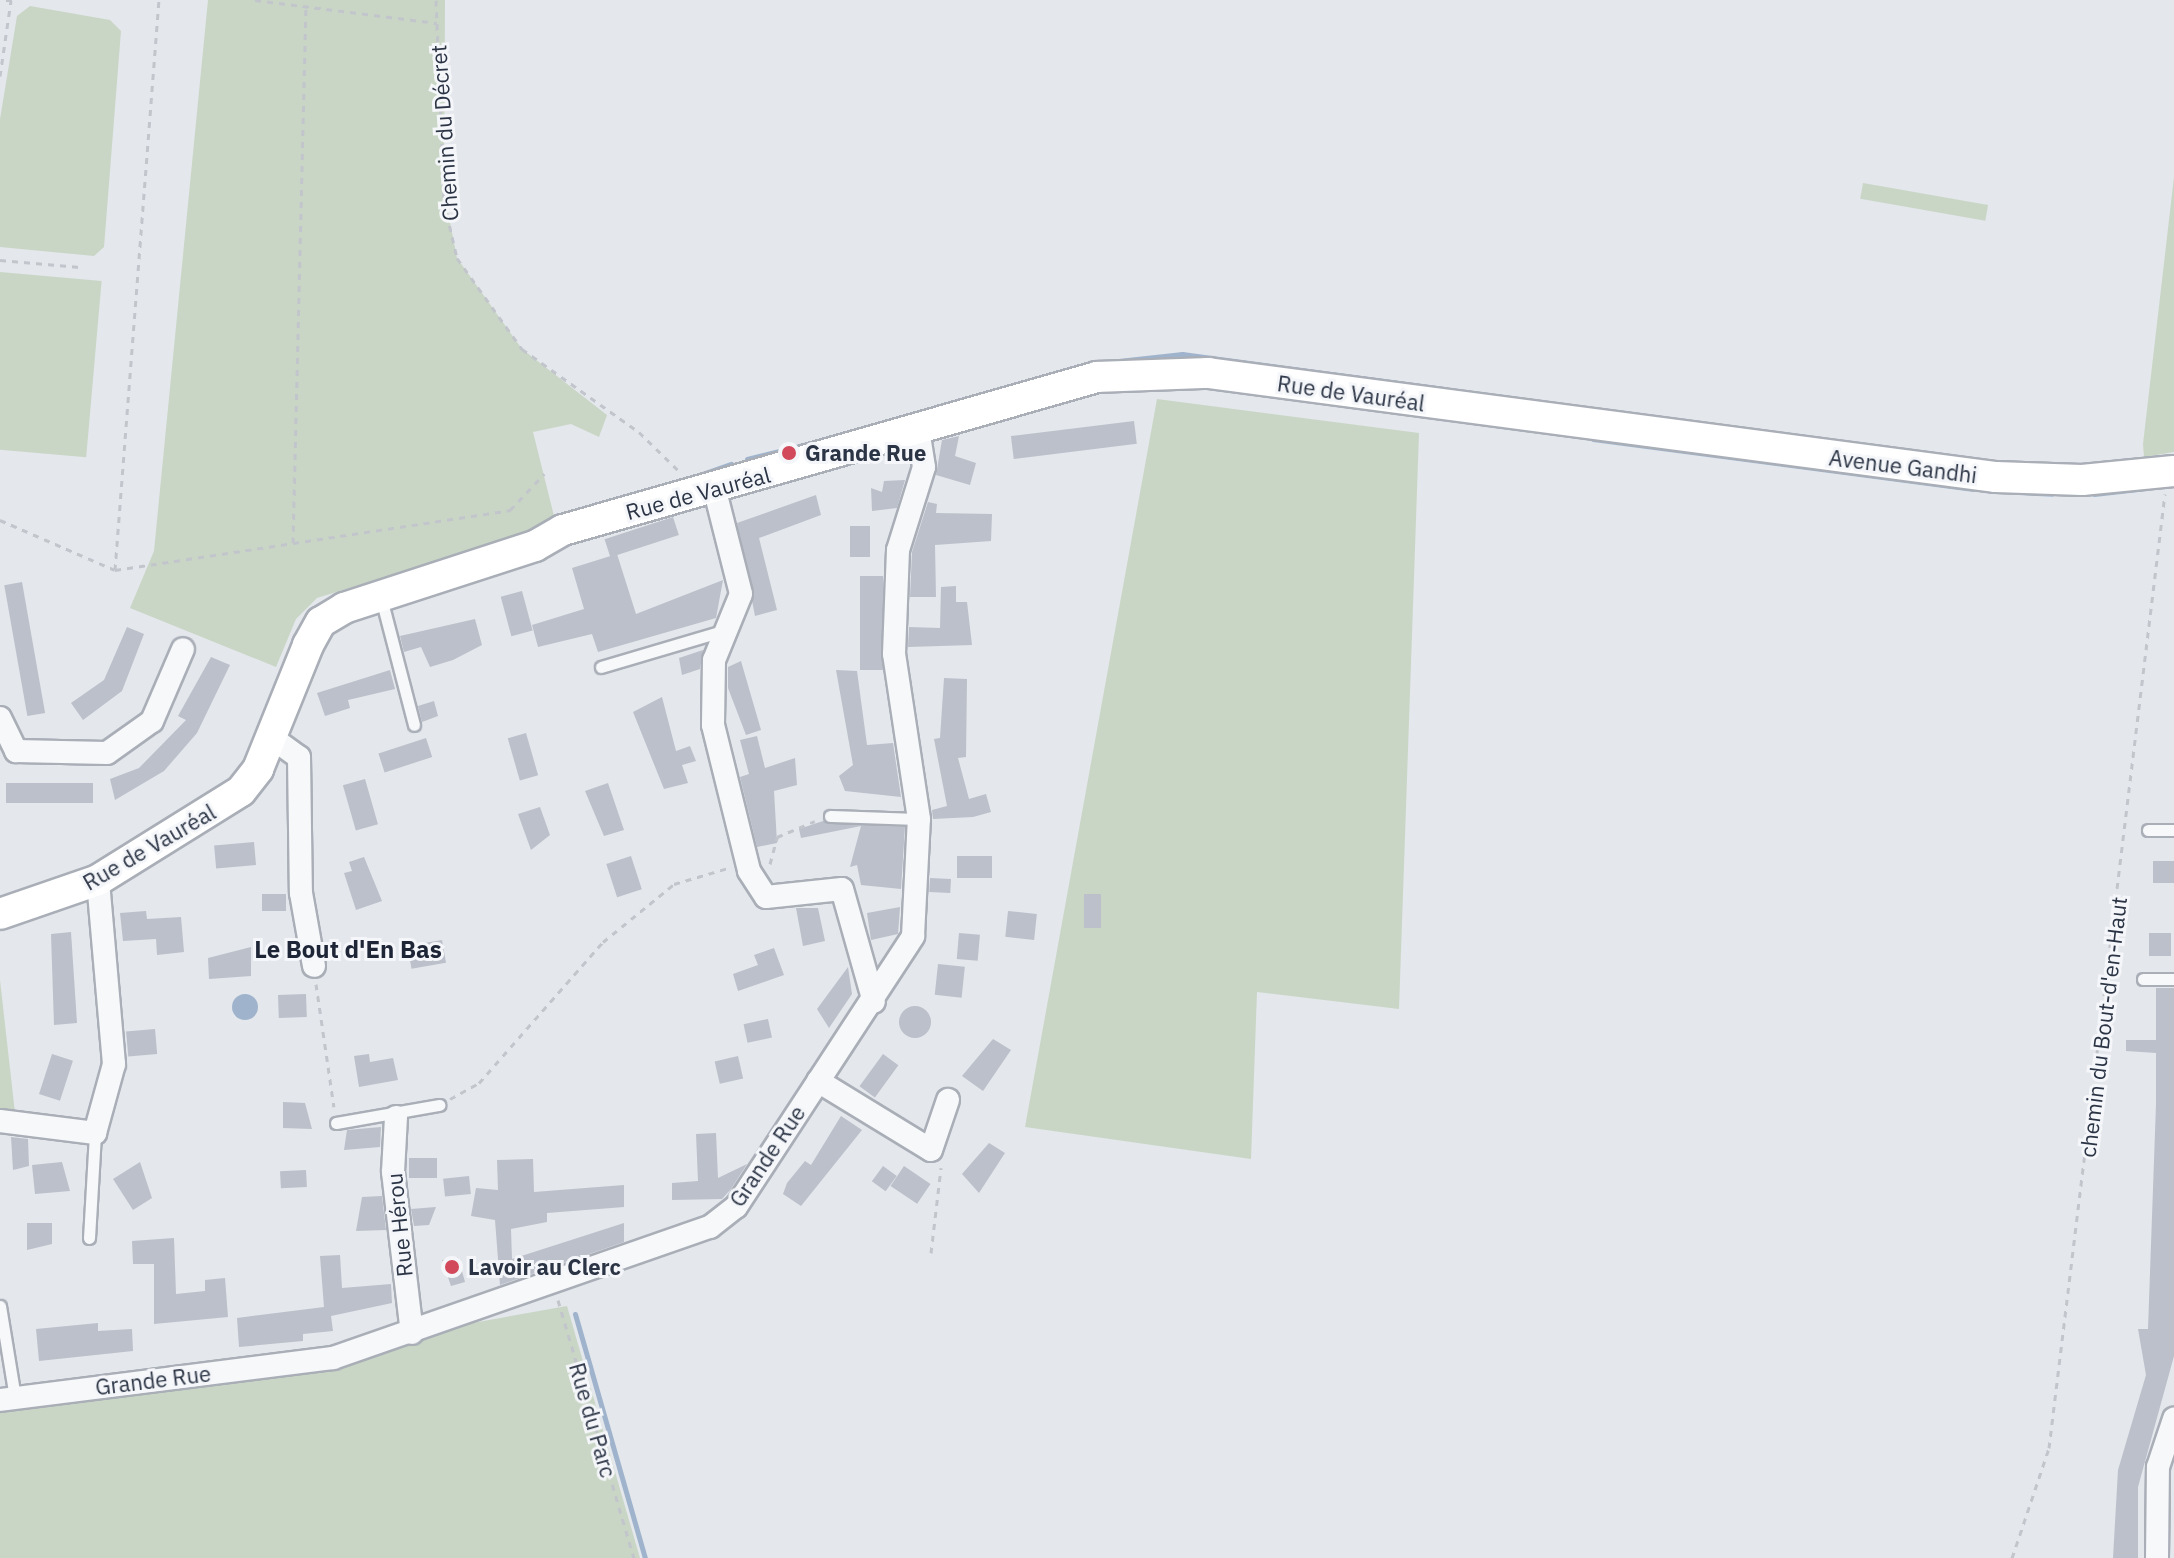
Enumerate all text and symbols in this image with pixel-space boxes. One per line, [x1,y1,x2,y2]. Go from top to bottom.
street label: Chemin du Décret [425,44,463,222]
street label: Rue de Vauréal [1276,370,1426,416]
place label: Grande Rue [805,440,926,466]
marker: Grande Rue [780,444,798,462]
street label: Avenue Gandhi [1827,444,1979,488]
street label: Rue de Vauréal [623,461,773,525]
street label: Rue de Vauréal [78,798,220,896]
street label: chemin du Bout-d'en-Haut [2074,895,2132,1159]
district label: Le Bout d'En Bas [254,936,442,964]
street label: Grande Rue [724,1100,810,1212]
street label: Rue Hérou [380,1172,418,1278]
place label: Lavoir au Clerc [468,1254,621,1280]
marker: Lavoir au Clerc [443,1258,461,1276]
street label: Grande Rue [94,1360,212,1400]
street label: Rue du Parc [564,1360,622,1480]

